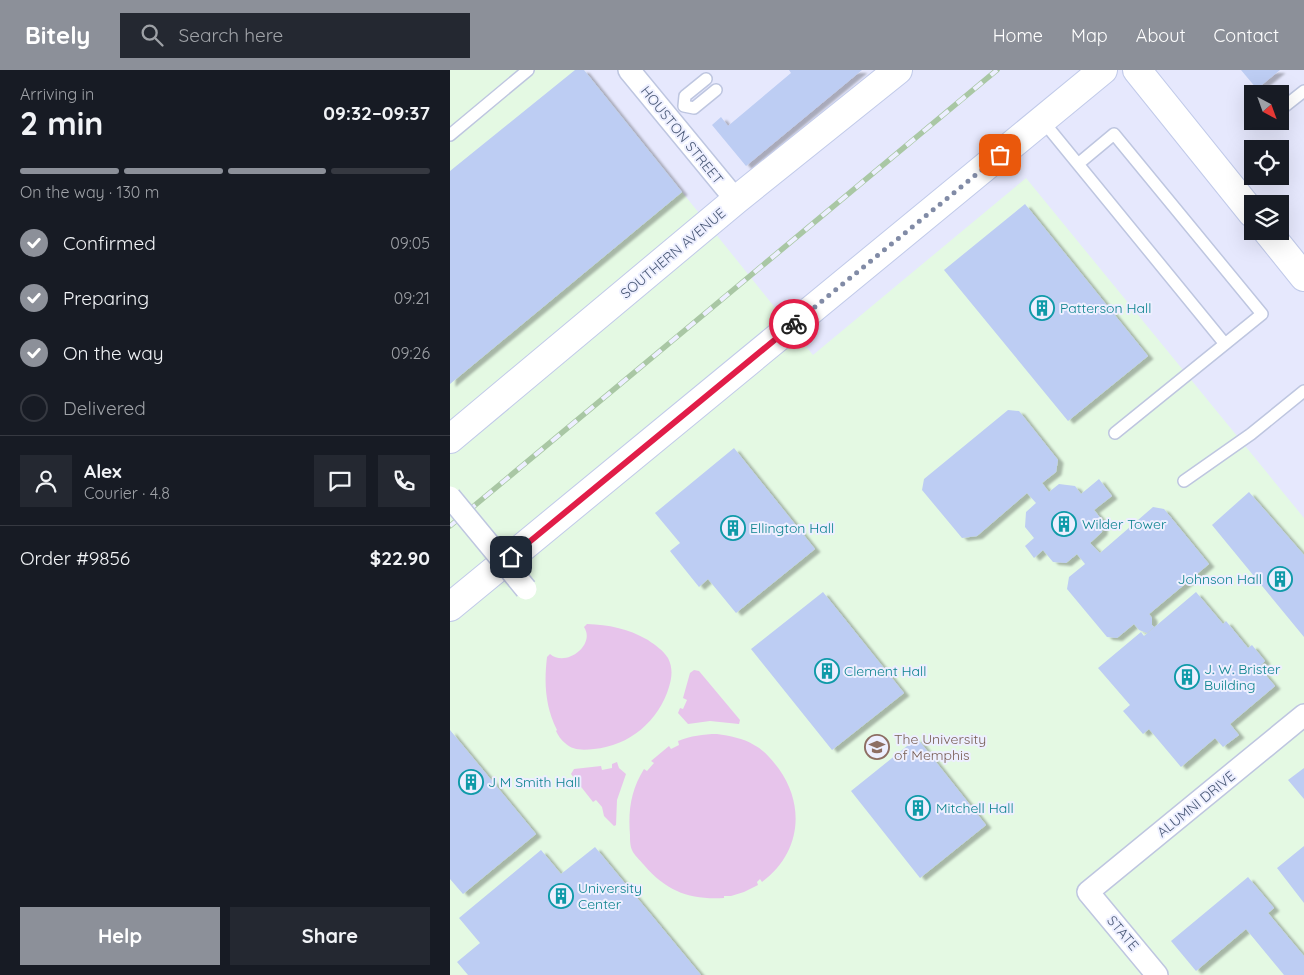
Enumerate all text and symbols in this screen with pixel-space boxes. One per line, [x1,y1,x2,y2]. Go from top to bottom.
search box [120,13,470,58]
text: Bitely [25,20,90,50]
icon: search [138,21,166,49]
text: Search here [178,23,283,47]
text: Home [993,24,1043,47]
text: Map [1071,24,1108,47]
text: About [1136,24,1186,47]
text: Contact [1214,24,1279,47]
street label: HOUSTON STREET [637,82,727,188]
text: Arriving in [20,84,94,104]
north arrow [1244,85,1289,130]
map controls [1244,85,1289,240]
text: 09:32–09:37 [323,101,430,125]
text: 2 min [20,103,103,143]
pin [979,134,1021,176]
button: locate [1244,140,1289,185]
icon: bag [986,141,1014,169]
text: On the way · 130 m [20,182,159,202]
button: layers [1244,195,1289,240]
street label: SOUTHERN AVENUE [617,204,729,302]
icon: check [20,229,48,257]
text: Confirmed [63,231,156,255]
text: 09:05 [390,233,430,253]
icon: check [20,284,48,312]
text: Preparing [63,286,149,310]
text: 09:21 [394,288,430,308]
building icon: Patterson Hall [1029,295,1055,321]
courier [769,299,819,349]
place label: Patterson Hall [1060,299,1151,317]
icon: bike [780,310,808,338]
icon: check [20,339,48,367]
text: On the way [63,341,164,365]
text: 09:26 [391,343,430,363]
text: Delivered [63,396,146,420]
button: person [20,455,72,507]
button: chat [314,455,366,507]
button: phone [378,455,430,507]
text: Alex [84,459,122,483]
text: Courier · 4.8 [84,483,170,503]
building icon: Wilder Tower [1051,511,1077,537]
building icon: Ellington Hall [720,515,746,541]
place label: Wilder Tower [1082,515,1167,533]
place label: Ellington Hall [750,519,834,537]
pin [490,536,532,578]
icon: home [497,543,525,571]
text: Order #9856 [20,546,130,570]
text: $22.90 [370,546,430,570]
building icon: Johnson Hall [1267,566,1293,592]
place label: Johnson Hall [1178,570,1262,588]
building icon: Clement Hall [814,658,840,684]
place label: J. W. Brister Building [1204,660,1281,694]
place label: Clement Hall [844,662,926,680]
building icon: J. W. Brister Building [1174,664,1200,690]
place label: The University of Memphis [894,730,986,764]
school or university icon: The University of Memphis [864,734,890,760]
street label: ALUMNI DRIVE [1153,767,1239,841]
building icon: J M Smith Hall [458,769,484,795]
place label: J M Smith Hall [488,773,580,791]
building icon: Mitchell Hall [905,795,931,821]
place label: Mitchell Hall [936,799,1014,817]
place label: University Center [578,879,642,913]
building icon: University Center [548,883,574,909]
button: Help [20,907,220,965]
button: Share [230,907,430,965]
street label: STATE [1103,912,1143,954]

